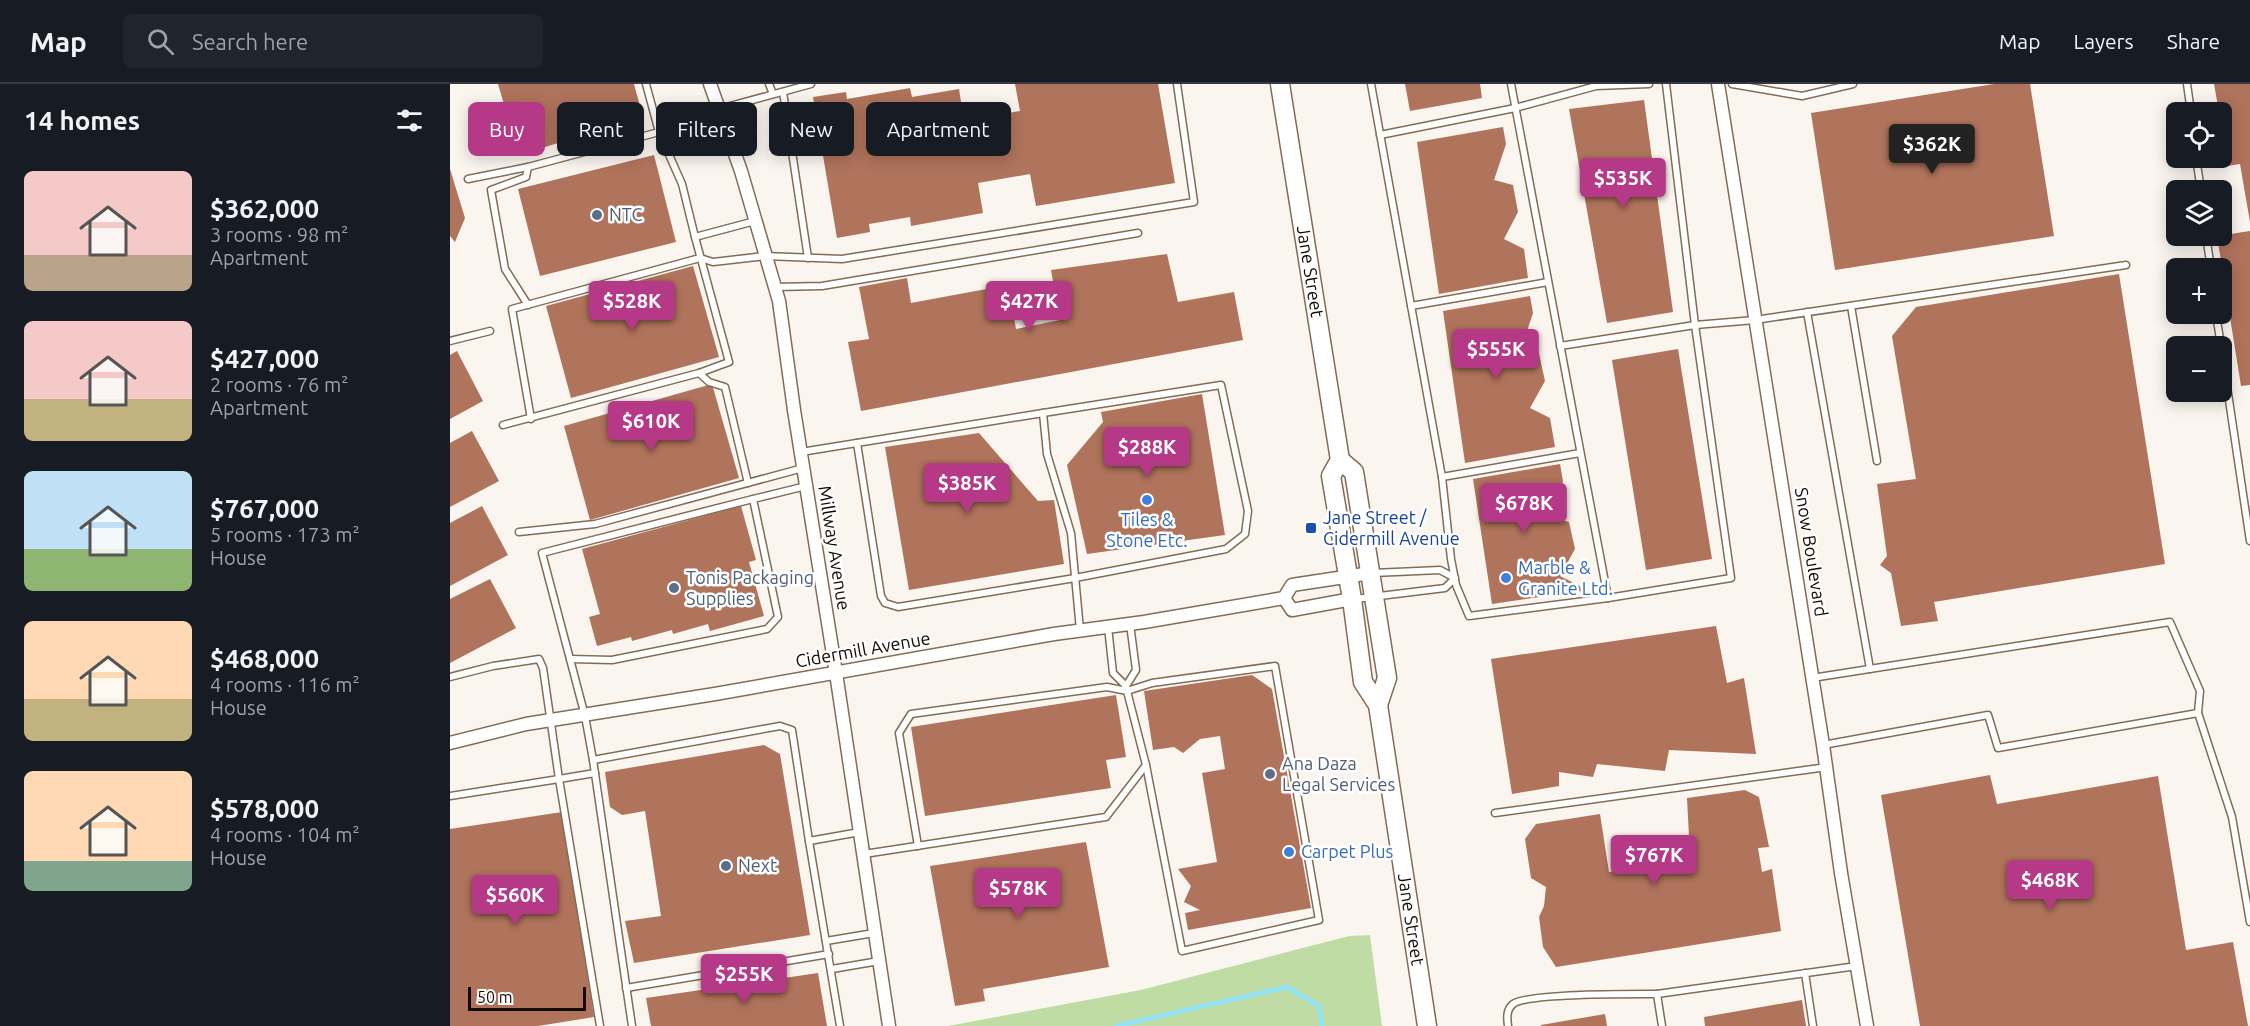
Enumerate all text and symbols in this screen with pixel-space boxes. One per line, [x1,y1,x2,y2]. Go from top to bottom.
search box [123,14,543,68]
icon: search [144,25,177,58]
text: Map [30,26,87,57]
text: Search here [192,29,308,54]
text: Map [1999,29,2040,53]
text: Layers [2073,29,2134,53]
text: Share [2167,29,2220,53]
chip: Buy [468,102,545,156]
chip: Rent [557,102,644,156]
chip: Filters [656,102,757,156]
chip: New [769,102,854,156]
chip: Apartment [866,102,1011,156]
map controls [2166,102,2232,402]
button: locate [2166,102,2232,168]
icon: filters [393,104,426,137]
text: 14 homes [24,106,140,135]
pin: $362K [1890,124,1974,175]
text: $362K [1903,132,1961,155]
pin: $535K [1581,158,1665,209]
text: $535K [1594,166,1652,189]
button: layers [2166,180,2232,246]
text: $362,000 [210,194,319,223]
icon: home [72,195,144,267]
place label: NTC [609,204,643,224]
marker: NTC [590,208,604,222]
text: 3 rooms · 98 m² [210,223,348,246]
street label: Jane Street [1294,224,1328,319]
text: Apartment [210,246,308,269]
button: + [2166,258,2232,324]
pin: $528K [590,281,674,332]
pin: $427K [987,281,1071,332]
text: $528K [603,289,661,312]
text: $427K [1000,289,1058,312]
pin: $555K [1454,329,1538,380]
button: − [2166,336,2232,402]
text: $555K [1467,337,1525,360]
text: $427,000 [210,344,319,373]
icon: home [72,345,144,417]
text: 2 rooms · 76 m² [210,373,348,396]
text: Apartment [210,396,308,419]
pin: $610K [609,401,693,452]
text: $610K [622,409,680,432]
pin: $288K [1105,427,1189,478]
text: $288K [1118,435,1176,458]
pin: $385K [925,463,1009,514]
text: $385K [938,471,996,494]
pin: $678K [1482,483,1566,534]
street label: Millway Avenue [815,484,855,612]
street label: Snow Boulevard [1792,486,1832,618]
text: $678K [1495,491,1553,514]
marker: Tiles & Stone Etc. [1140,493,1154,507]
text: $767,000 [210,494,319,523]
icon: home [72,495,144,567]
place label: Jane Street / Cidermill Avenue [1323,507,1460,548]
place label: Tiles & Stone Etc. [1106,509,1188,550]
marker: Jane Street / Cidermill Avenue [1304,521,1318,535]
text: 5 rooms · 173 m² [210,523,360,546]
text: House [210,546,267,569]
place label: Marble & Granite Ltd. [1518,557,1613,598]
place label: Tonis Packaging Supplies [686,567,814,608]
marker: Marble & Granite Ltd. [1499,571,1513,585]
marker: Tonis Packaging Supplies [667,581,681,595]
street label: Cidermill Avenue [794,627,932,671]
text: $468,000 [210,644,319,673]
icon: home [72,645,144,717]
text: 4 rooms · 116 m² [210,673,360,696]
text: House [210,696,267,719]
place label: Ana Daza Legal Services [1282,753,1396,794]
marker: Ana Daza Legal Services [1263,767,1277,781]
text: $578,000 [210,794,319,823]
icon: home [72,795,144,867]
text: 4 rooms · 104 m² [210,823,360,846]
pin: $767K [1612,835,1696,886]
place label: Carpet Plus [1301,841,1394,861]
text: $767K [1625,843,1683,866]
marker: Carpet Plus [1282,845,1296,859]
text: House [210,846,267,869]
place label: Next [738,855,777,875]
marker: Next [719,859,733,873]
pin: $468K [2008,860,2092,911]
pin: $578K [976,868,1060,919]
text: $468K [2021,868,2079,891]
street label: Jane Street [1395,872,1429,967]
pin: $560K [473,875,557,926]
text: $578K [989,876,1047,899]
text: $560K [486,883,544,906]
pin: $255K [702,954,786,1005]
text: $255K [715,962,773,985]
scale bar [468,984,586,1012]
text: 50 m [477,988,513,1006]

